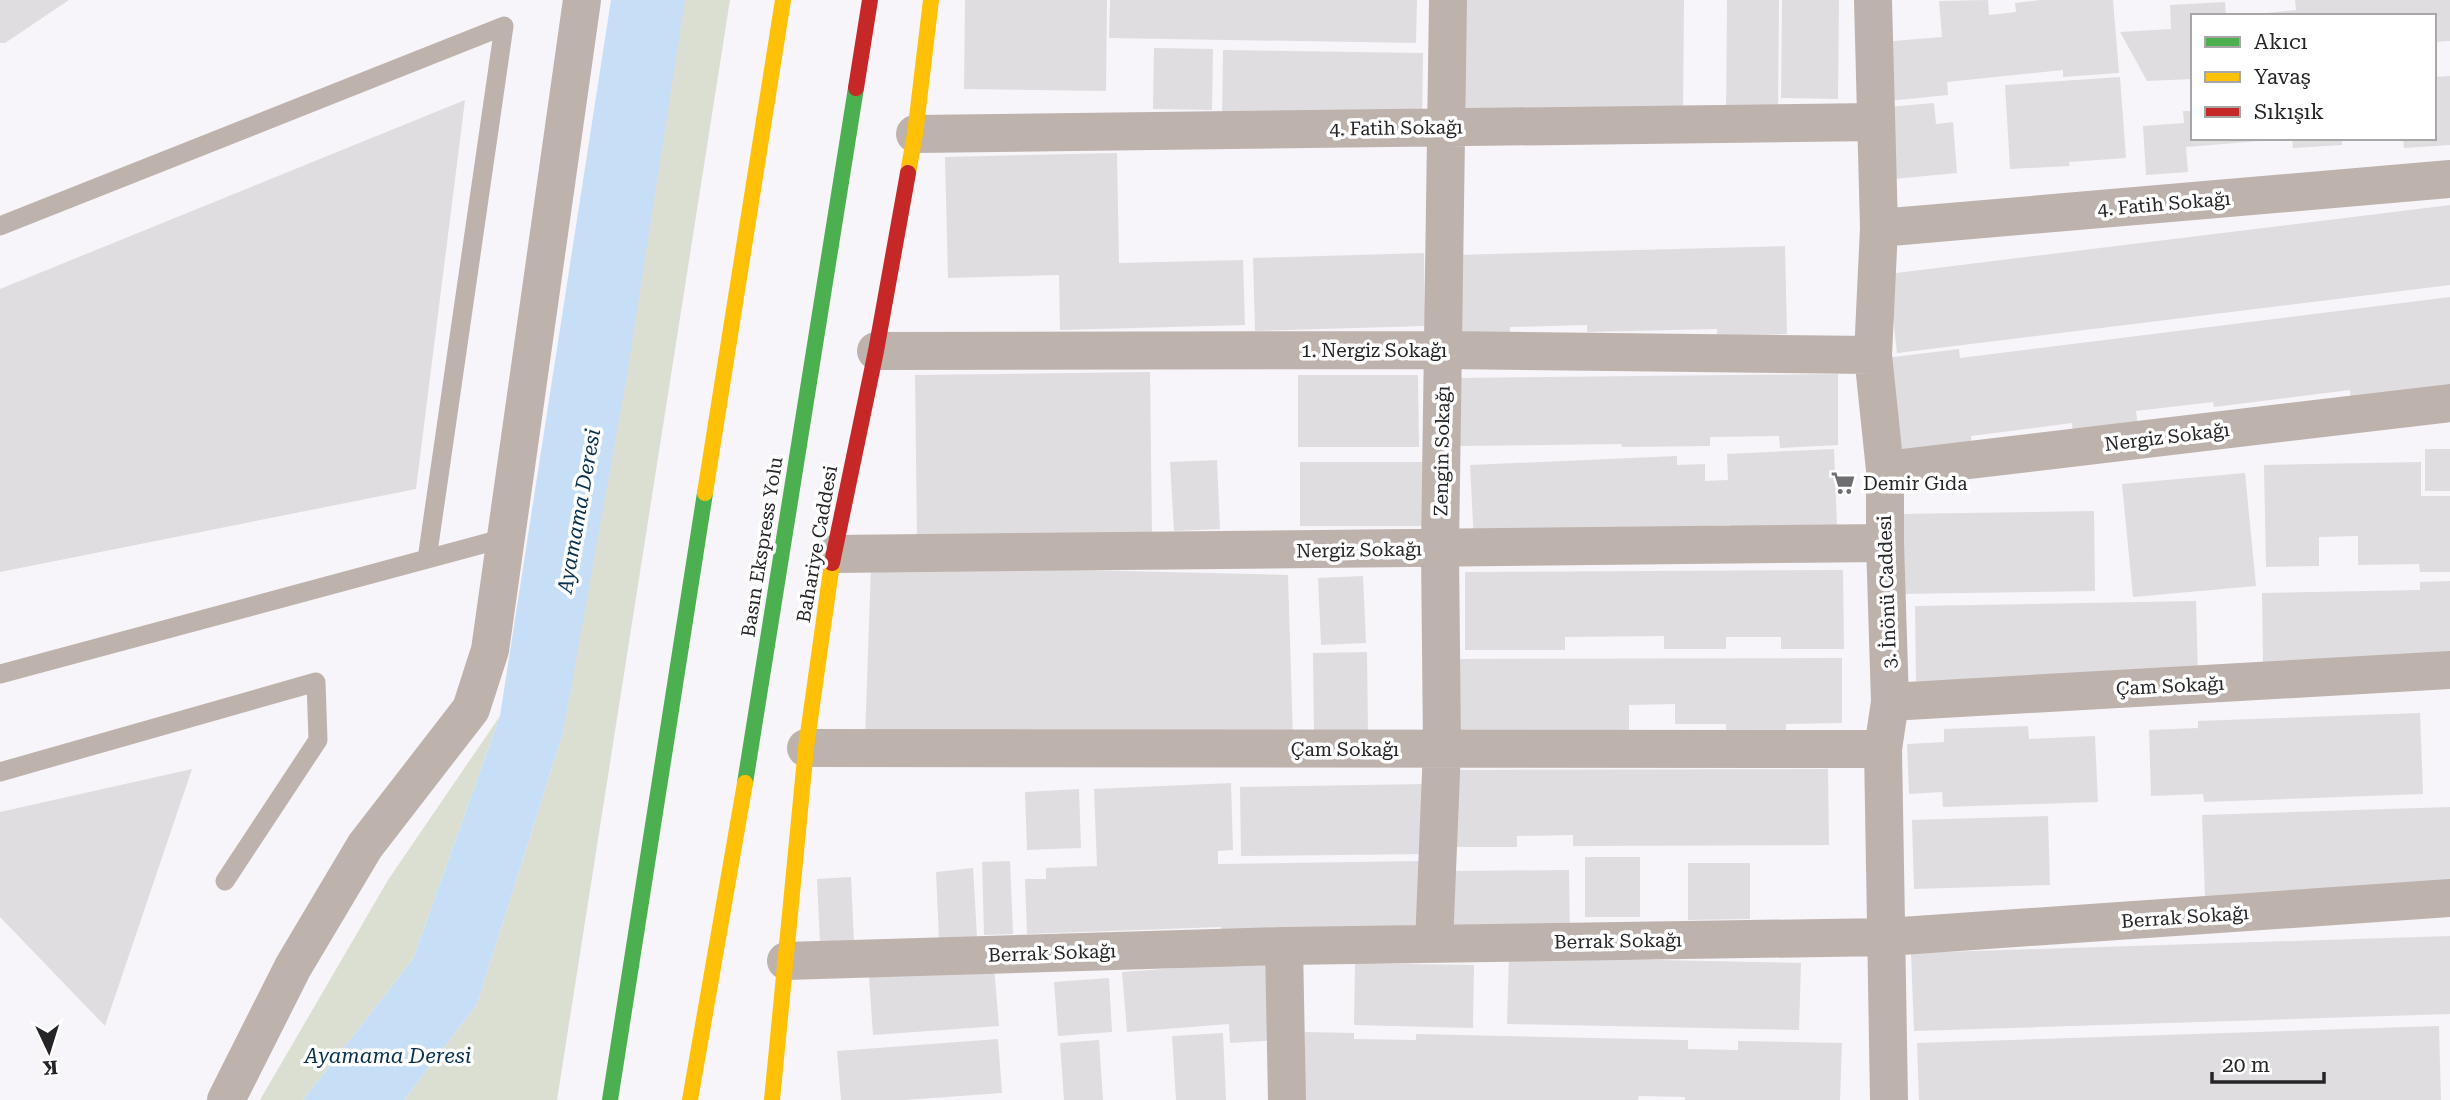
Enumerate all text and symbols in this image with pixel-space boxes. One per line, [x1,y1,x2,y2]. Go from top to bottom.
legend [2191,14,2436,140]
text: Akıcı [2254,30,2308,54]
text: Yavaş [2254,65,2311,89]
text: Sıkışık [2254,100,2324,124]
street label: 4. Fatih Sokağı [1329,115,1463,141]
street label: 4. Fatih Sokağı [2097,187,2231,221]
street label: 1. Nergiz Sokağı [1301,339,1447,362]
street label: Zengin Sokağı [1429,385,1455,517]
street label: Nergiz Sokağı [2103,418,2231,456]
water label: Ayamama Deresi [552,427,605,597]
street label: Basın Ekspress Yolu [736,455,788,639]
street label: Bahariye Caddesi [792,464,842,624]
supermarket icon: Demir Gıda [1829,469,1857,497]
place label: Demir Gıda [1863,472,1968,495]
street label: 3. İnönü Caddesi [1873,515,1901,669]
street label: Nergiz Sokağı [1296,537,1422,563]
street label: Çam Sokağı [2115,672,2225,700]
street label: Çam Sokağı [1291,738,1399,761]
street label: Berrak Sokağı [2120,901,2250,933]
street label: Berrak Sokağı [1554,928,1682,954]
street label: Berrak Sokağı [988,939,1116,967]
north arrow [14,1016,84,1086]
scale bar [2212,1040,2324,1084]
water label: Ayamama Deresi [303,1044,471,1068]
text: 20 m [2222,1053,2270,1077]
text: K [42,1055,58,1079]

